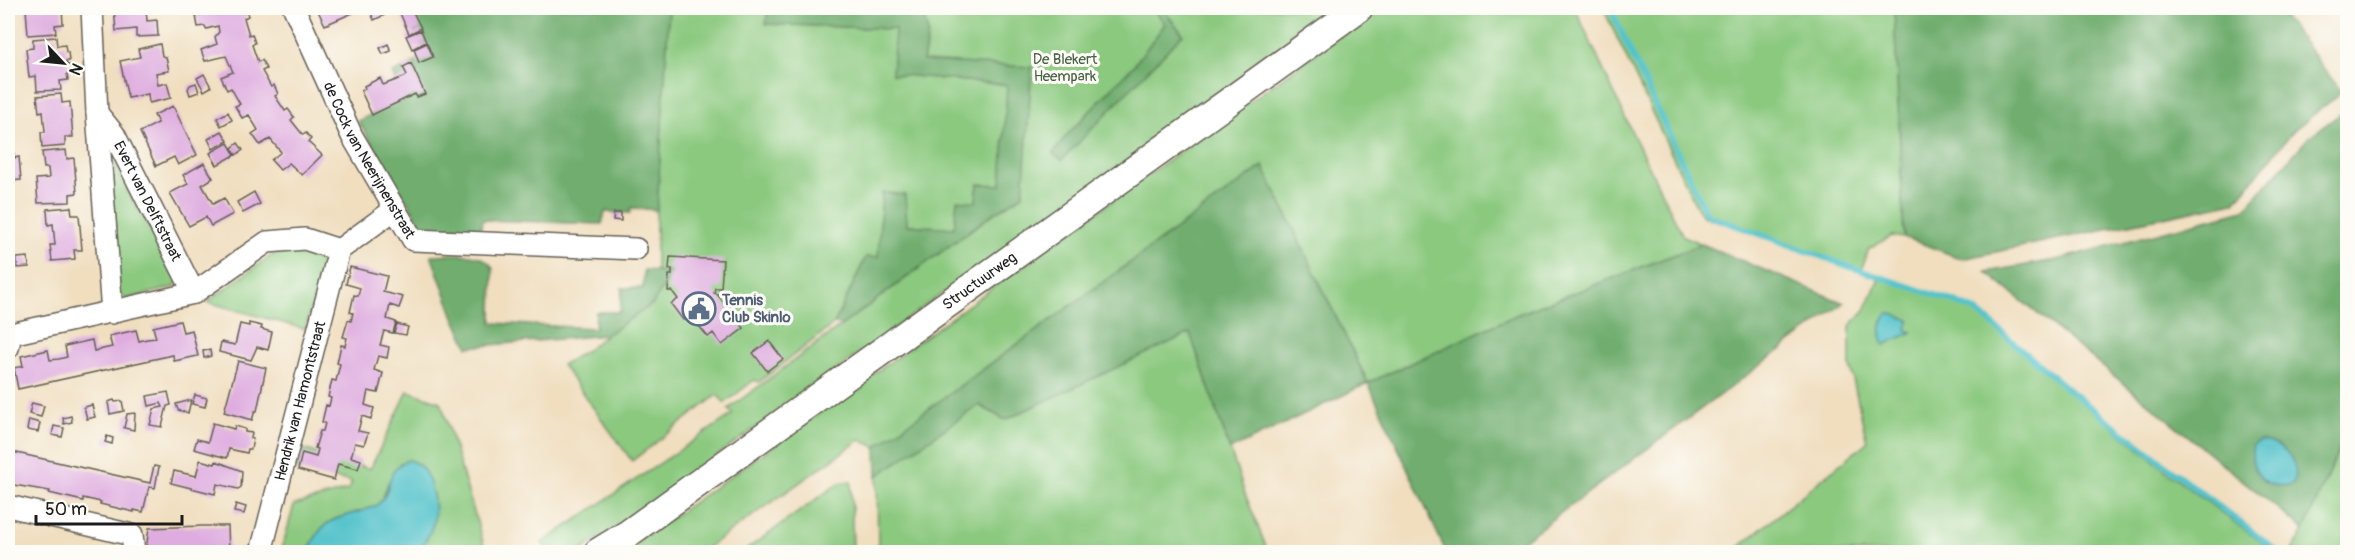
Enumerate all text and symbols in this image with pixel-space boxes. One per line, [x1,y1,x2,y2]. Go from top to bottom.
north arrow [33,33,93,93]
park label: De Blekert Heempark [1033,50,1098,86]
text: N [64,60,87,79]
street label: de Cock van Neerijnenstraat [319,79,420,243]
street label: Evert van Delftstraat [109,138,186,265]
street label: Structuurweg [939,248,1021,314]
public building icon: Tennis Club Skinlo [681,291,717,327]
place label: Tennis Club Skinlo [721,291,791,327]
street label: Hendrik van Hamontstraat [271,318,330,483]
scale bar [36,488,182,526]
text: 50 m [45,498,87,521]

